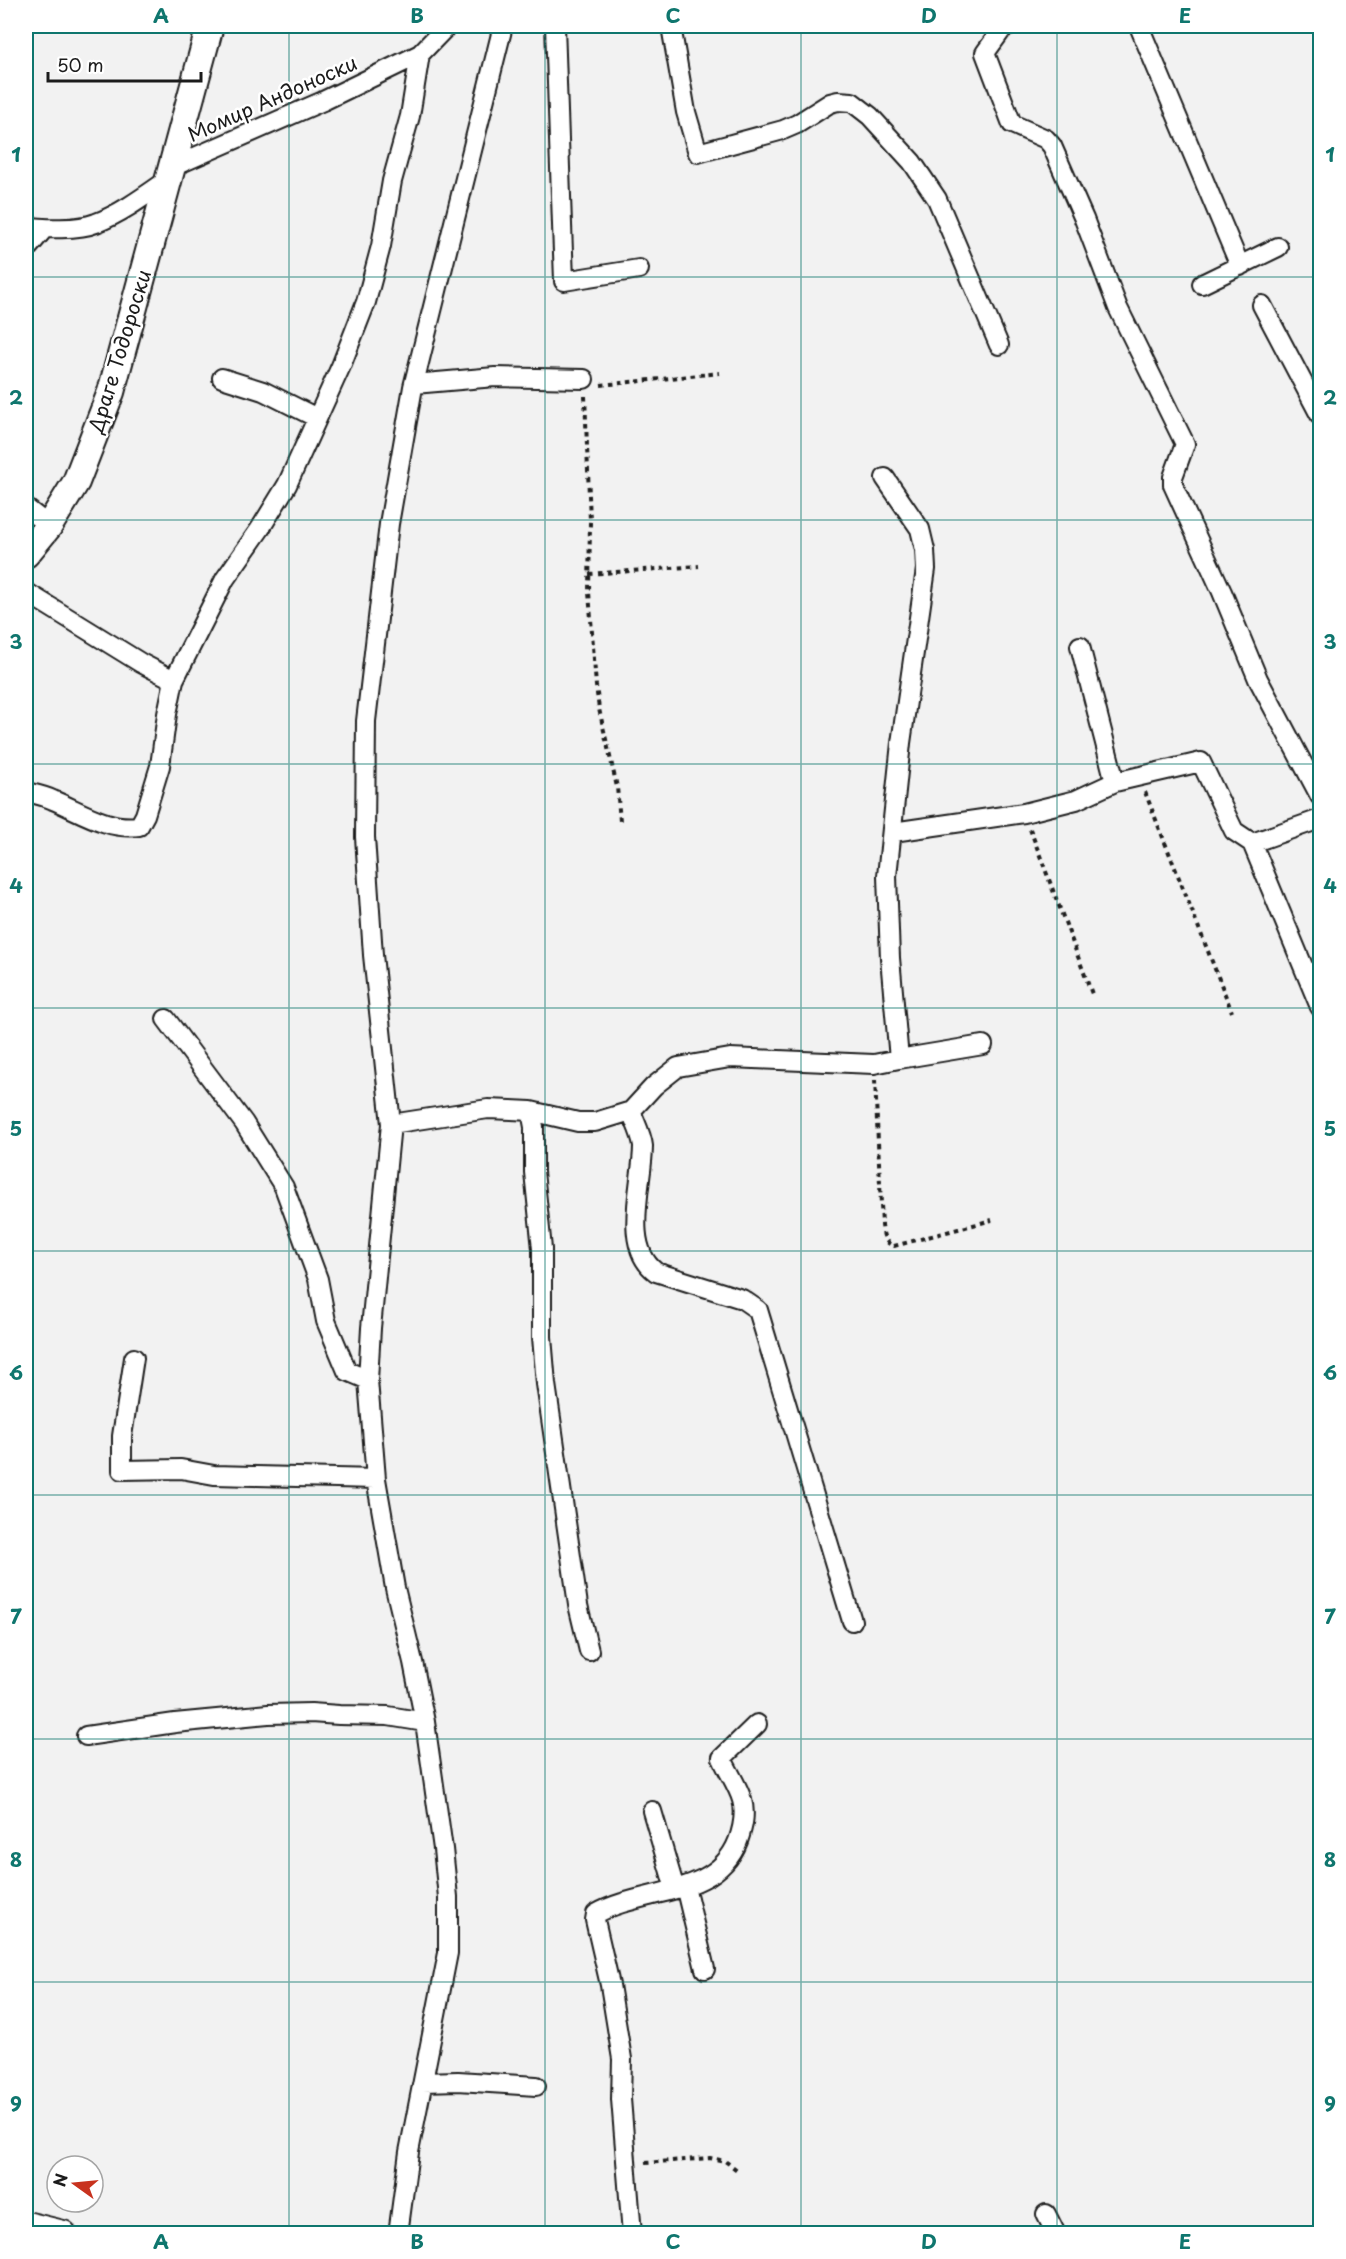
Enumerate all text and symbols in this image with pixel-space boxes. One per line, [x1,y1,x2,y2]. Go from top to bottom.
text: A [153,0,169,30]
text: B [410,0,424,30]
text: C [665,0,681,30]
text: D [921,0,937,30]
text: E [1179,0,1191,30]
scale bar [48,45,201,83]
street label: Момир Андоноски [182,47,362,149]
text: 50 m [57,51,104,78]
text: 1 [11,139,21,169]
text: 1 [1325,139,1335,169]
street label: Драге Тодороски [80,266,158,437]
text: 2 [9,382,23,412]
text: 2 [1323,382,1337,412]
text: 3 [9,626,23,656]
text: 3 [1323,626,1337,656]
text: 4 [9,870,23,900]
text: 4 [1323,870,1337,900]
text: 5 [10,1113,22,1143]
text: 5 [1324,1113,1336,1143]
text: 6 [9,1357,23,1387]
text: 6 [1323,1357,1337,1387]
text: 7 [10,1601,22,1631]
text: 7 [1324,1601,1336,1631]
text: 8 [10,1844,22,1874]
text: 8 [1324,1844,1336,1874]
text: 9 [10,2088,22,2118]
text: 9 [1324,2088,1336,2118]
north arrow [45,2154,105,2214]
text: N [46,2171,73,2189]
text: A [153,2226,169,2256]
text: B [410,2226,424,2256]
text: C [665,2226,681,2256]
text: D [921,2226,937,2256]
text: E [1179,2226,1191,2256]

